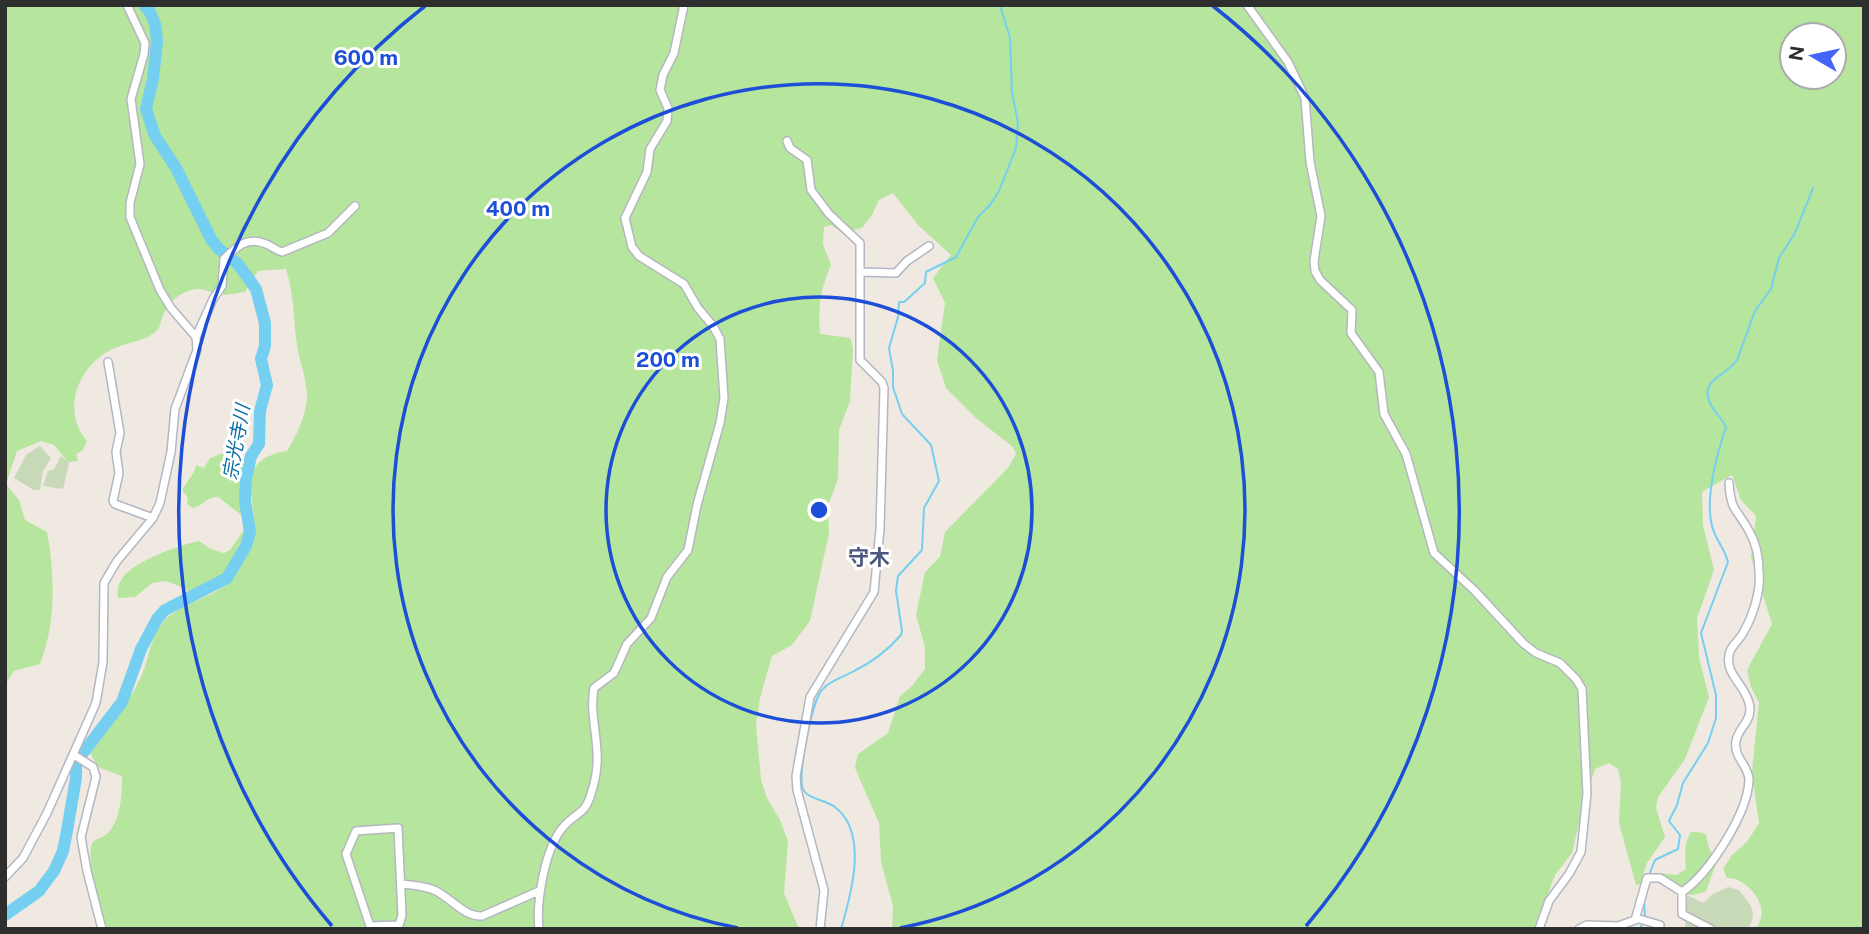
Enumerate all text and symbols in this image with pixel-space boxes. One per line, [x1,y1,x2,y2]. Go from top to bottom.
north arrow [1778,21,1848,91]
text: N [1784,44,1808,62]
text: 600 m [334,45,398,70]
text: 400 m [486,196,550,221]
text: 200 m [636,347,700,372]
water label: 宗光寺川 [219,401,254,481]
centre of rings [807,498,831,522]
district label: 守木 [848,545,890,570]

